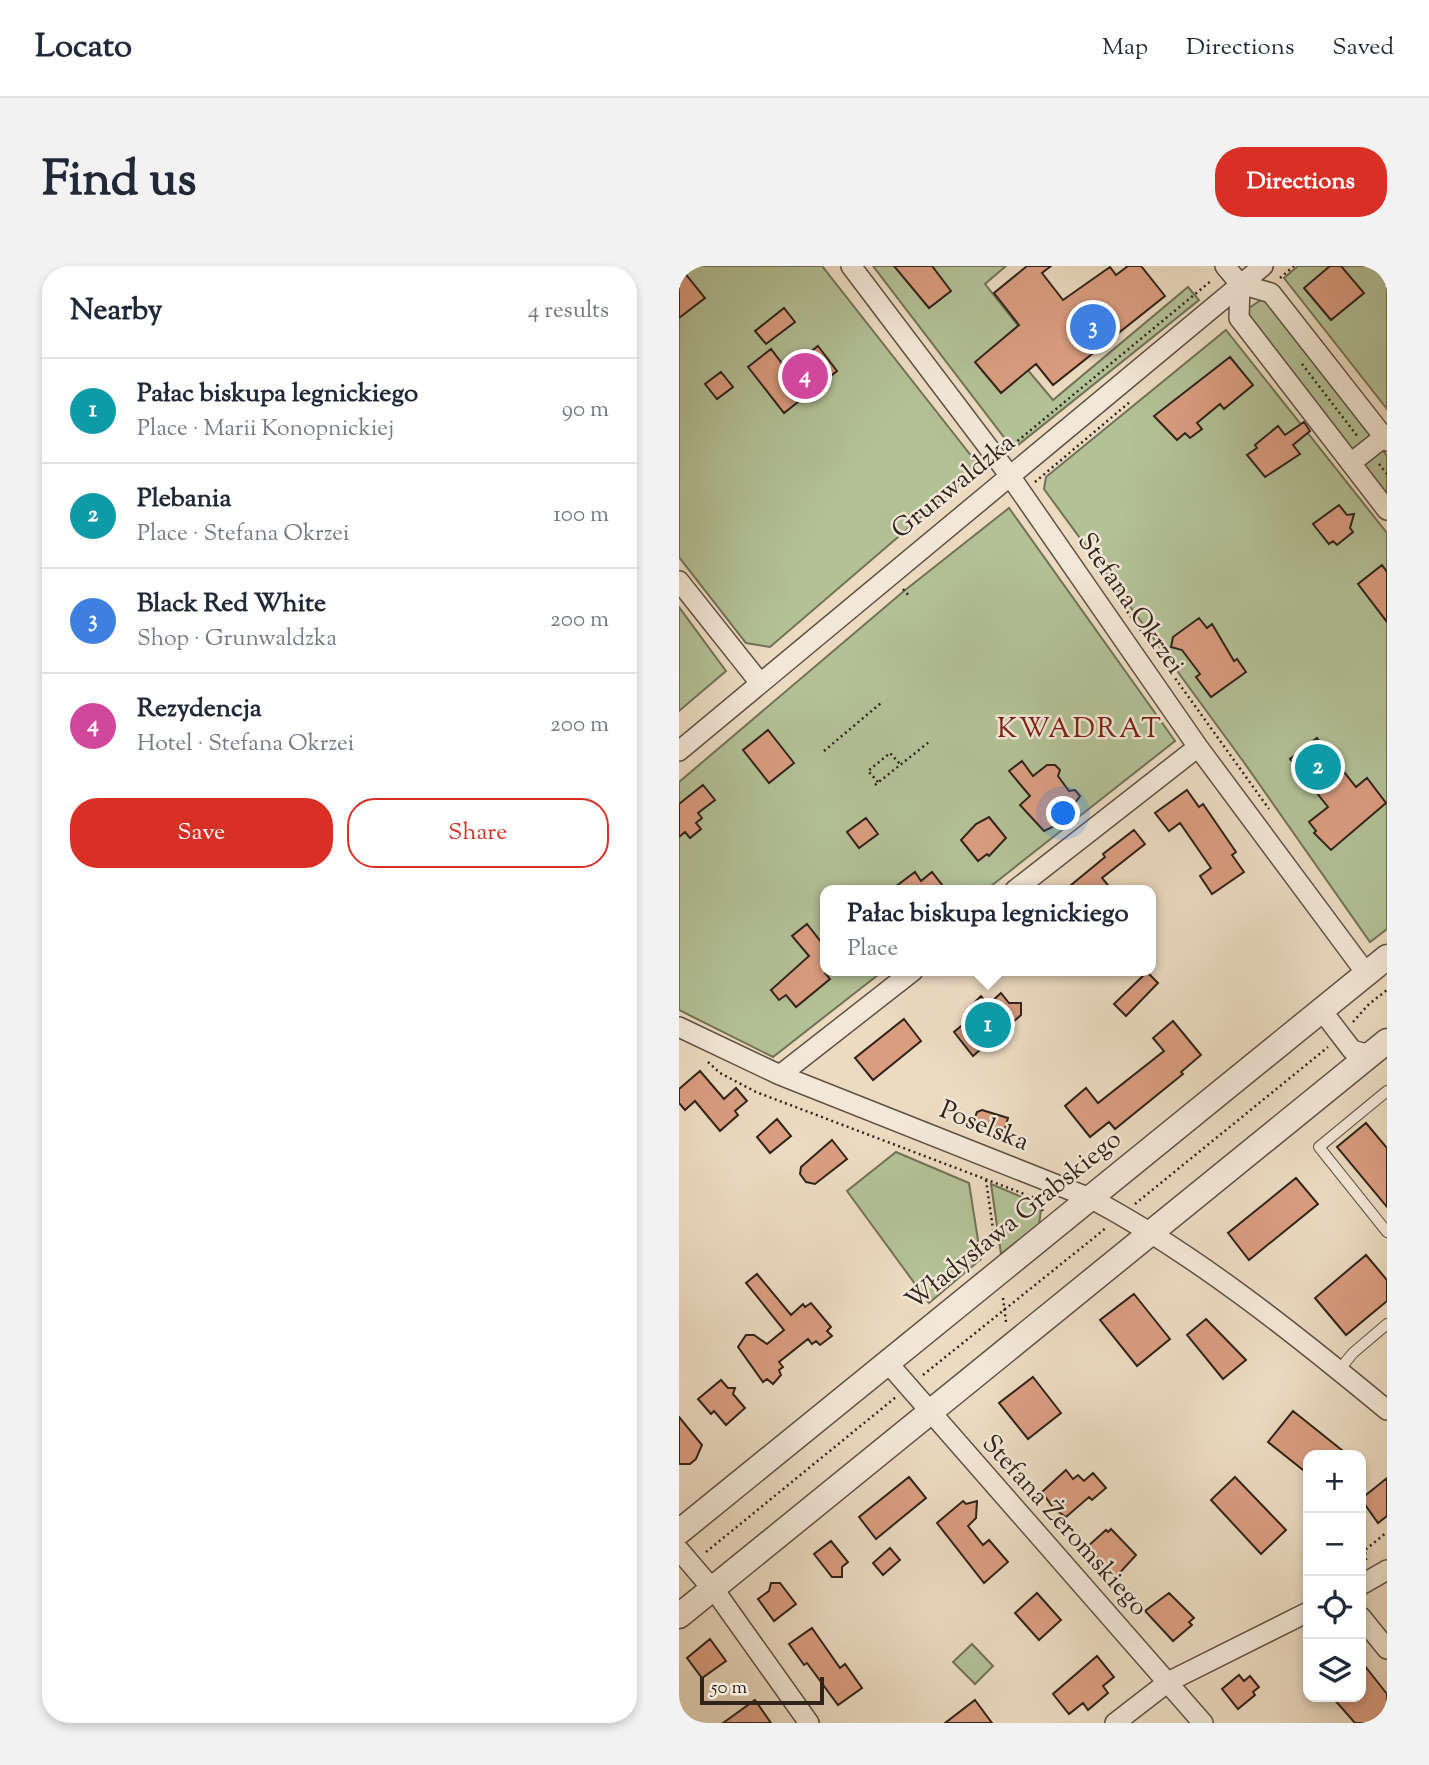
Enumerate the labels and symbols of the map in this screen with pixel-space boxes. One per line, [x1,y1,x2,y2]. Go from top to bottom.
pin: 3 [1070,301,1116,353]
pin: 4 [782,350,828,402]
street label: Grunwaldzka [884,426,1024,548]
street label: Stefana Okrzei [1067,526,1193,682]
district label: KWADRAT [997,710,1163,750]
pin: 2 [1295,741,1341,793]
your location [1046,796,1080,830]
pin: 1 [965,999,1011,1051]
street label: Poselska [934,1092,1034,1162]
street label: Władysława Grabskiego [898,1122,1130,1320]
street label: Stefana Żeromskiego [972,1427,1156,1625]
scale bar [700,1674,824,1706]

